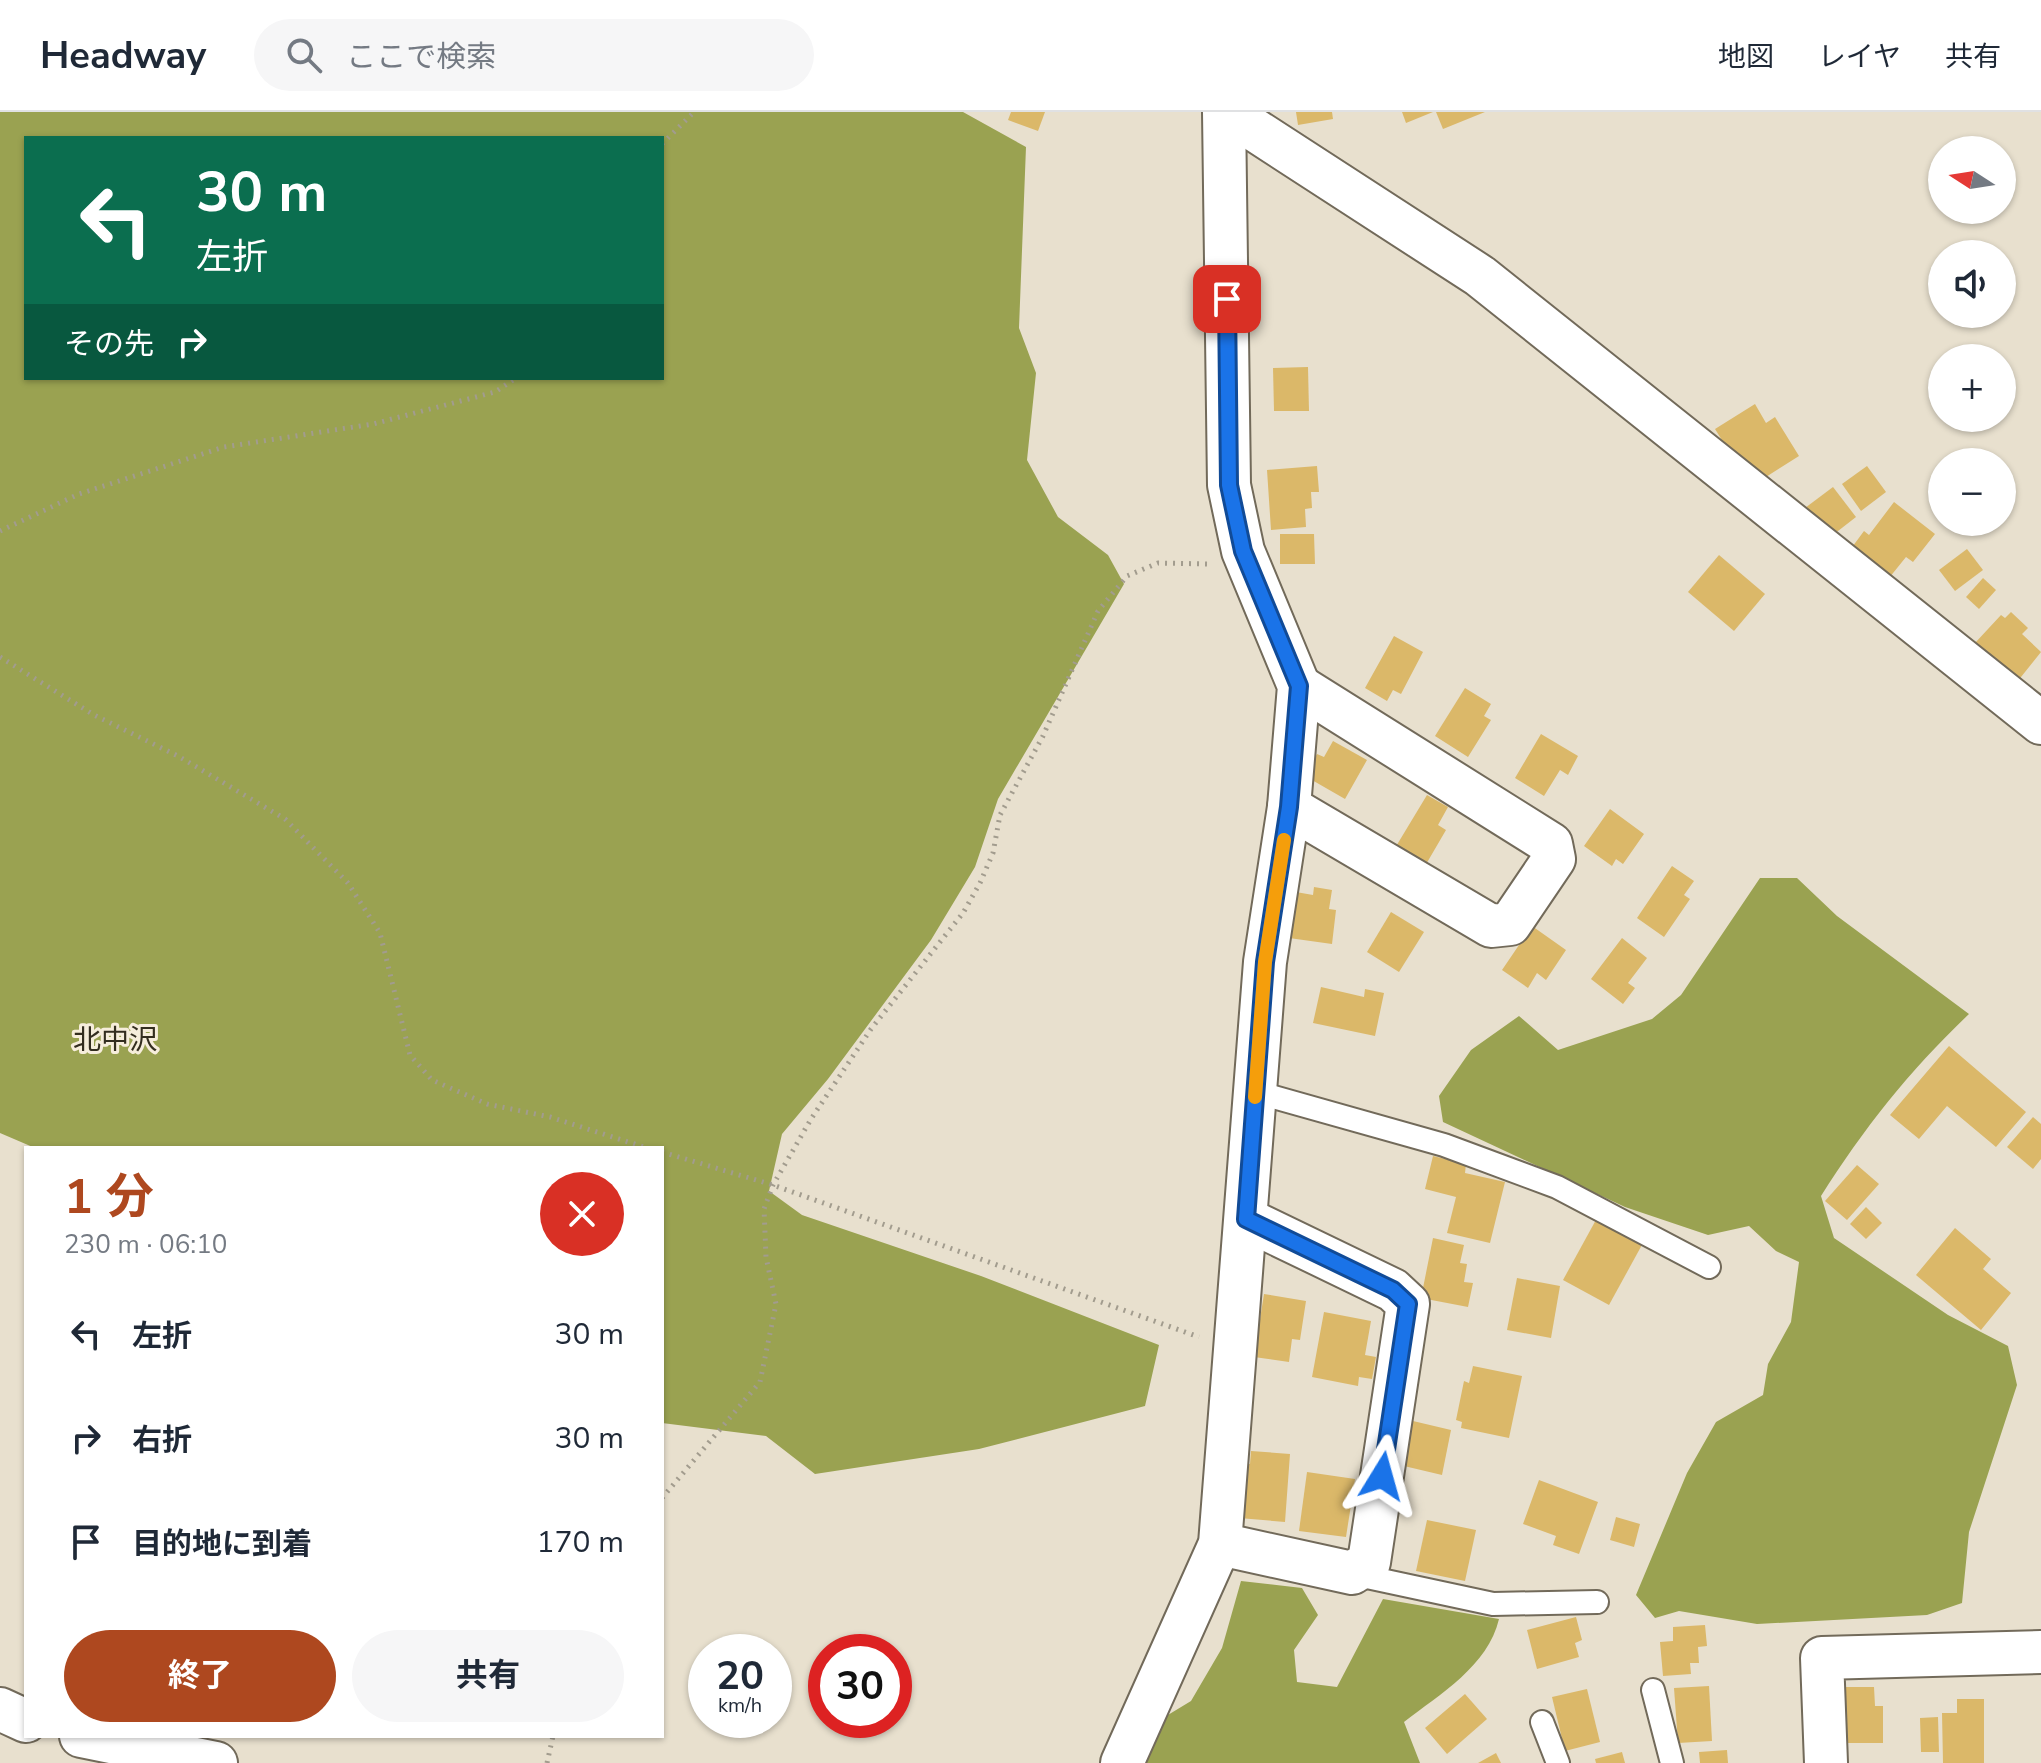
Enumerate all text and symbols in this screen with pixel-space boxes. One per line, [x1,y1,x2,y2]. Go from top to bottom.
search box [254,19,814,91]
text: Headway [40,30,206,81]
icon: search [282,33,326,77]
text: ここで検索 [346,37,496,78]
text: 地図 [1718,38,1774,76]
text: レイヤ [1818,38,1901,76]
text: 共有 [1945,38,2001,76]
north arrow [1928,136,2016,224]
map controls [1928,136,2016,536]
text: 30 m [196,154,327,231]
icon: left [64,168,168,272]
text: 左折 [196,233,268,282]
button: sound [1928,240,2016,328]
pin [1193,265,1261,333]
icon: arrive [1205,277,1249,321]
icon: right [170,320,214,364]
text: その先 [64,324,154,365]
button: + [1928,344,2016,432]
button: − [1928,448,2016,536]
district label: 北中沢 [73,1021,157,1059]
text: 1 分 [64,1164,154,1230]
button: close [540,1172,624,1256]
text: 230 m · 06:10 [64,1227,227,1262]
icon: left [64,1312,108,1356]
text: 30 m [555,1314,624,1355]
text: 左折 [132,1316,192,1357]
icon: right [64,1416,108,1460]
text: 30 m [555,1418,624,1459]
text: 右折 [132,1420,192,1461]
position arrow [1340,1434,1424,1518]
icon: arrive [64,1520,108,1564]
text: 170 m [537,1522,624,1563]
text: 目的地に到着 [132,1524,312,1565]
button: 終了 [64,1630,336,1722]
button: 共有 [352,1630,624,1722]
speed limit sign: 30 [808,1634,912,1738]
text: 20 [716,1649,764,1703]
text: km/h [718,1692,762,1719]

